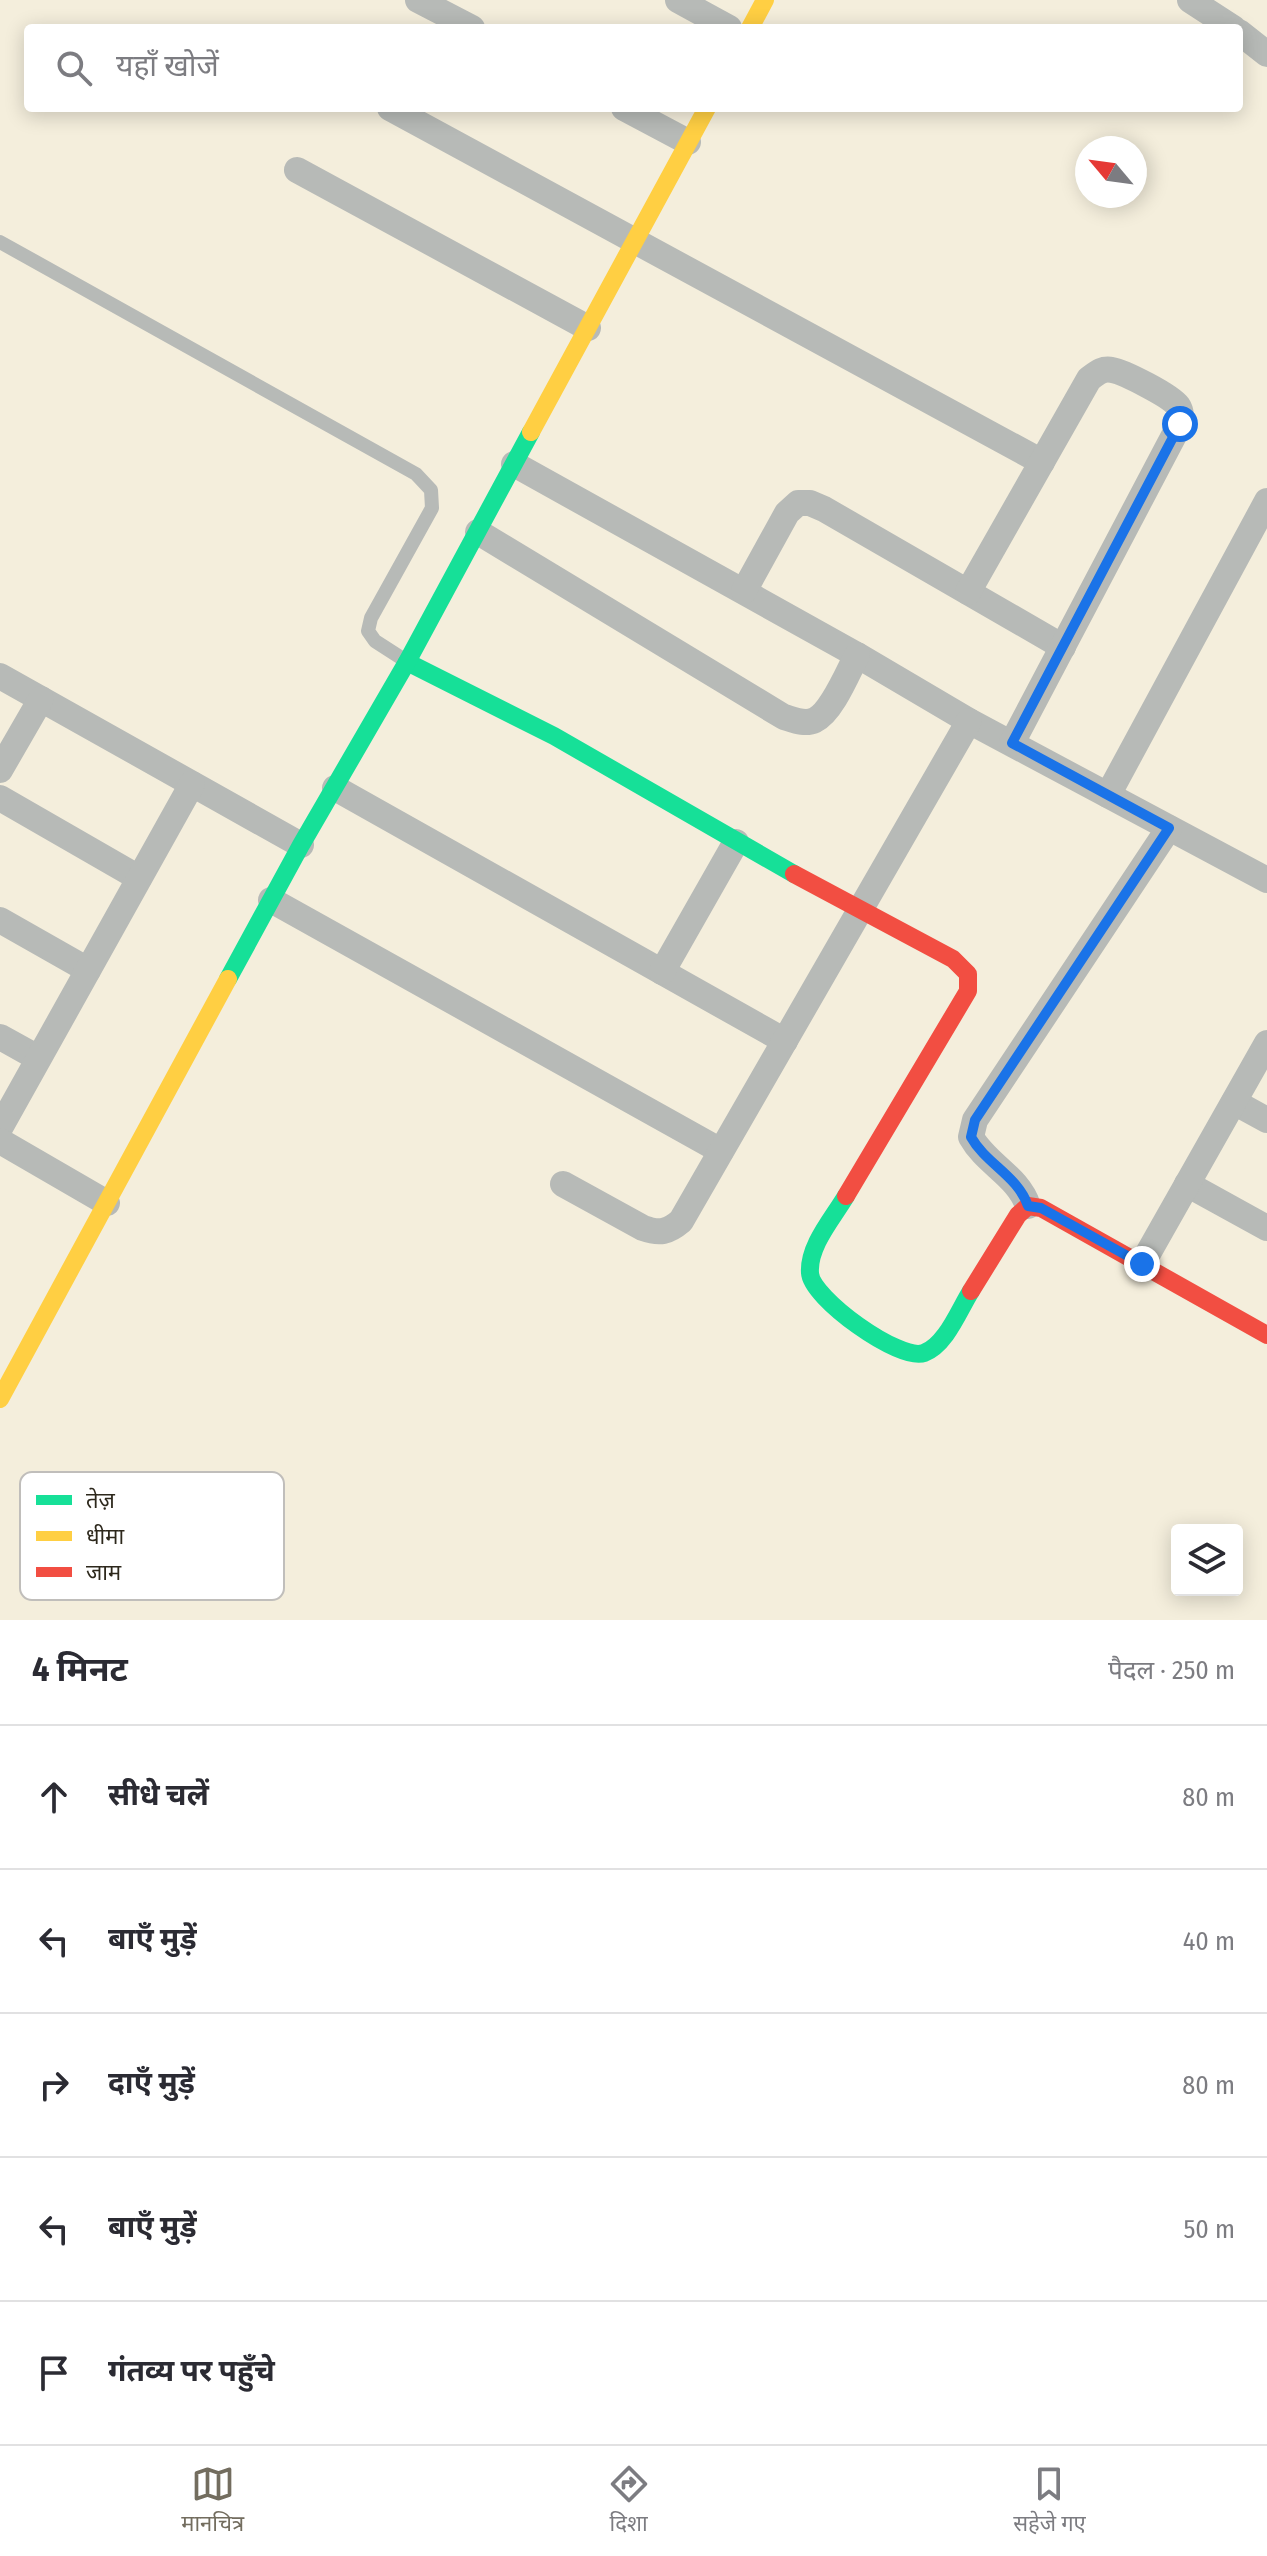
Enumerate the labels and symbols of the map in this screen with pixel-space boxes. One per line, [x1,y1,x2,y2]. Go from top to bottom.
north arrow [1075,136,1147,208]
route start [1162,406,1198,442]
route end [1124,1246,1160,1282]
legend [20,1472,284,1600]
text: तेज़ [86,1487,116,1514]
text: धीमा [86,1523,124,1550]
text: जाम [86,1559,122,1586]

